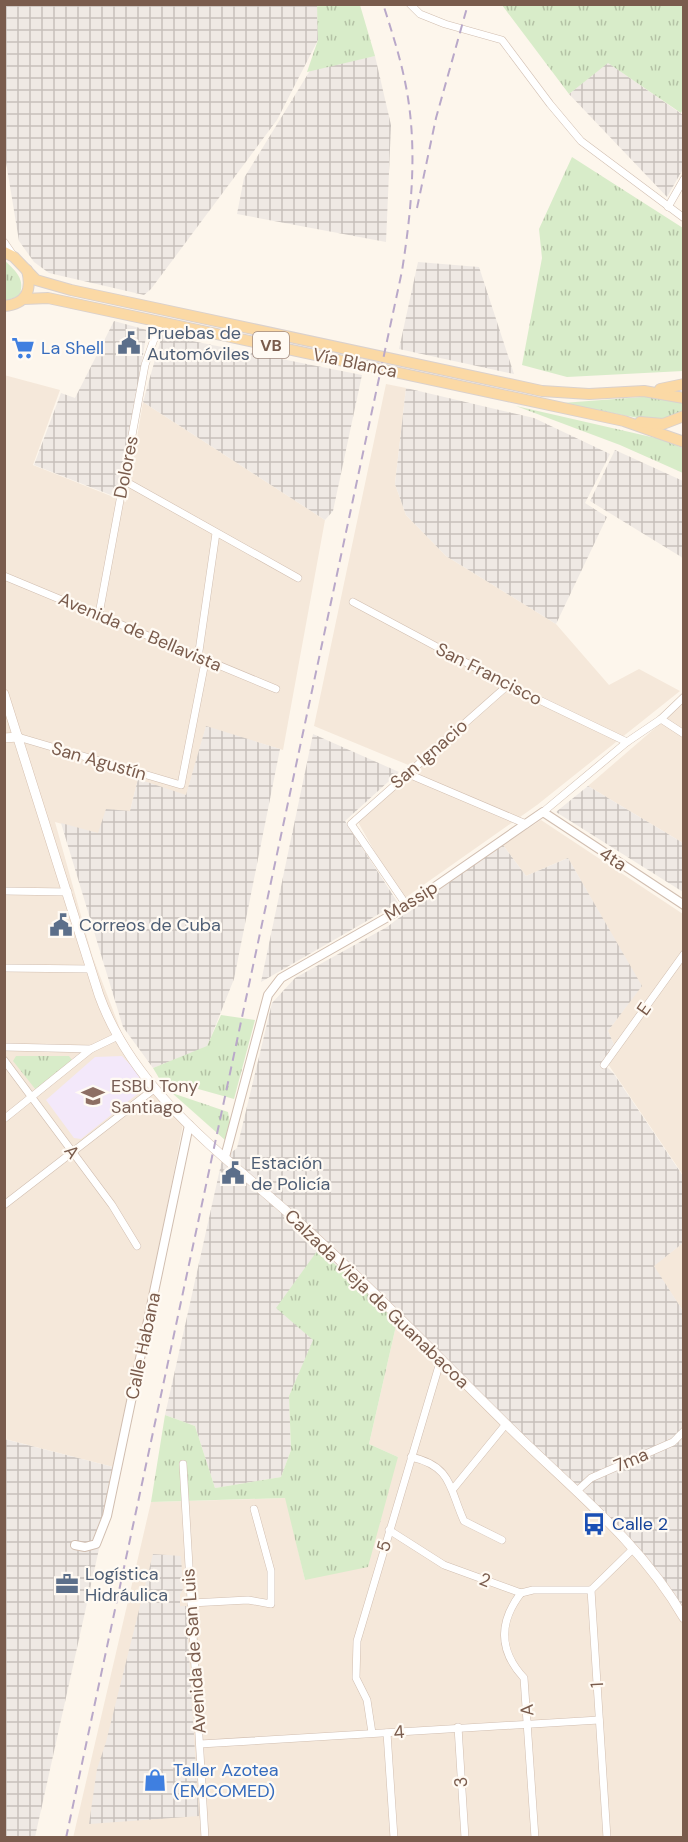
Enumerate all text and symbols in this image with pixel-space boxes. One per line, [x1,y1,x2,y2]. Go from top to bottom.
place label: Pruebas de Automóviles [147,321,250,366]
public building icon: Pruebas de Automóviles [116,330,142,356]
road number: VB [253,332,289,358]
supermarket icon: La Shell [10,335,36,361]
place label: La Shell [41,336,104,360]
street label: Vía Blanca [311,342,399,384]
street label: Dolores [108,434,144,500]
street label: Avenida de Bellavista [55,587,225,677]
street label: San Francisco [432,637,546,711]
street label: San Ignacio [385,714,473,794]
street label: San Agustín [49,736,149,786]
street label: 4ta [595,841,631,877]
street label: Massip [380,875,442,927]
public building icon: Correos de Cuba [48,912,74,938]
place label: Correos de Cuba [79,913,221,937]
street label: E [631,998,657,1020]
place label: ESBU Tony Santiago [111,1074,198,1119]
school or university icon: ESBU Tony Santiago [80,1083,106,1109]
street label: A [59,1140,85,1164]
place label: Estación de Policía [251,1151,330,1196]
public building icon: Estación de Policía [220,1160,246,1186]
street label: Calzada Vieja de Guanabacoa [279,1204,475,1394]
street label: Calle Habana [120,1290,166,1402]
street label: 7ma [610,1442,652,1478]
bus stop icon: Calle 2 [581,1511,607,1537]
place label: Calle 2 [612,1512,668,1536]
street label: 5 [371,1537,397,1555]
place label: Logística Hidráulica [85,1562,168,1607]
street label: 2 [476,1567,494,1593]
street label: Avenida de San Luis [176,1568,212,1734]
office icon: Logística Hidráulica [54,1571,80,1597]
street label: 1 [585,1682,609,1688]
street label: A [515,1703,539,1717]
street label: 4 [393,1720,406,1744]
place label: Taller Azotea (EMCOMED) [173,1758,279,1803]
shop icon: Taller Azotea (EMCOMED) [142,1767,168,1793]
street label: 3 [449,1776,473,1788]

